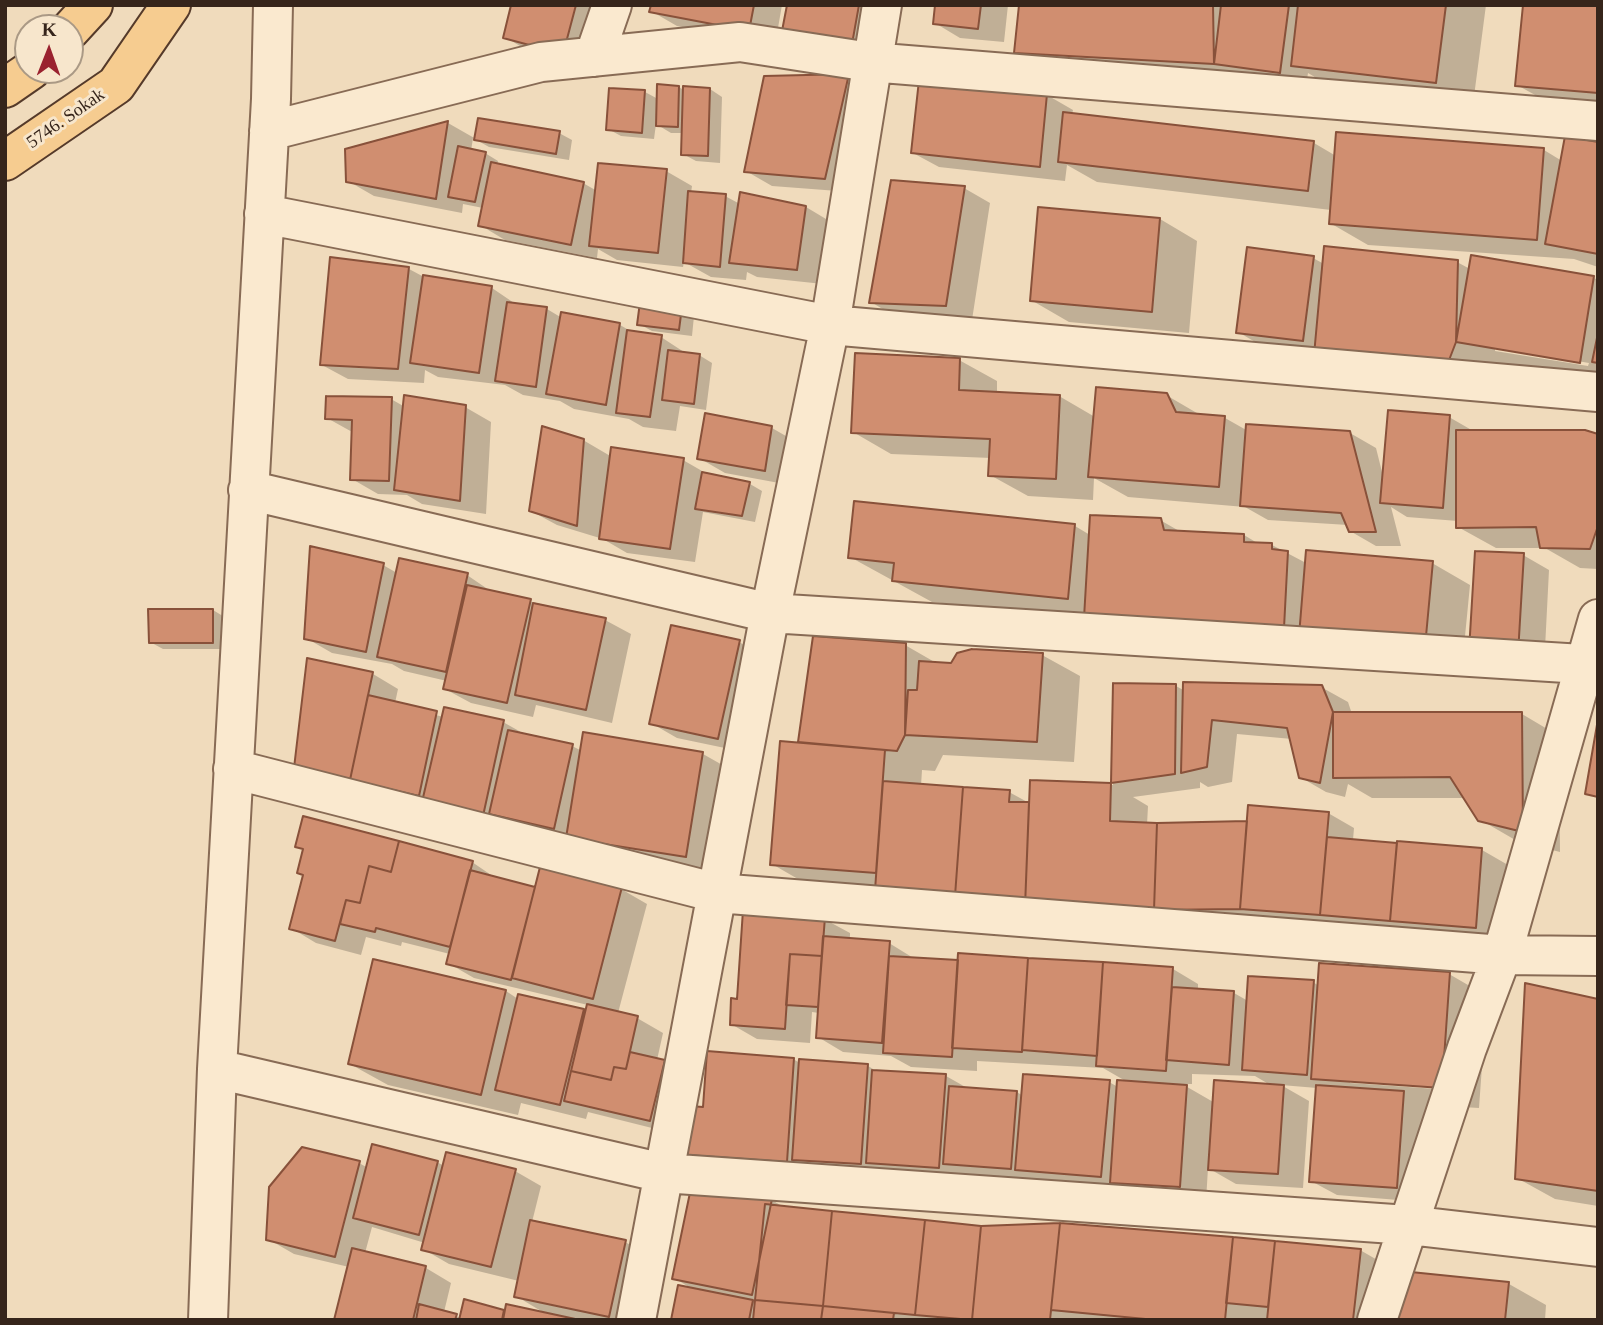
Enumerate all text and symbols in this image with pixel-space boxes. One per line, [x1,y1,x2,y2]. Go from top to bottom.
north arrow [14,14,84,84]
text: K [42,19,57,40]
street label: 5746. Sokak [23,84,109,154]

